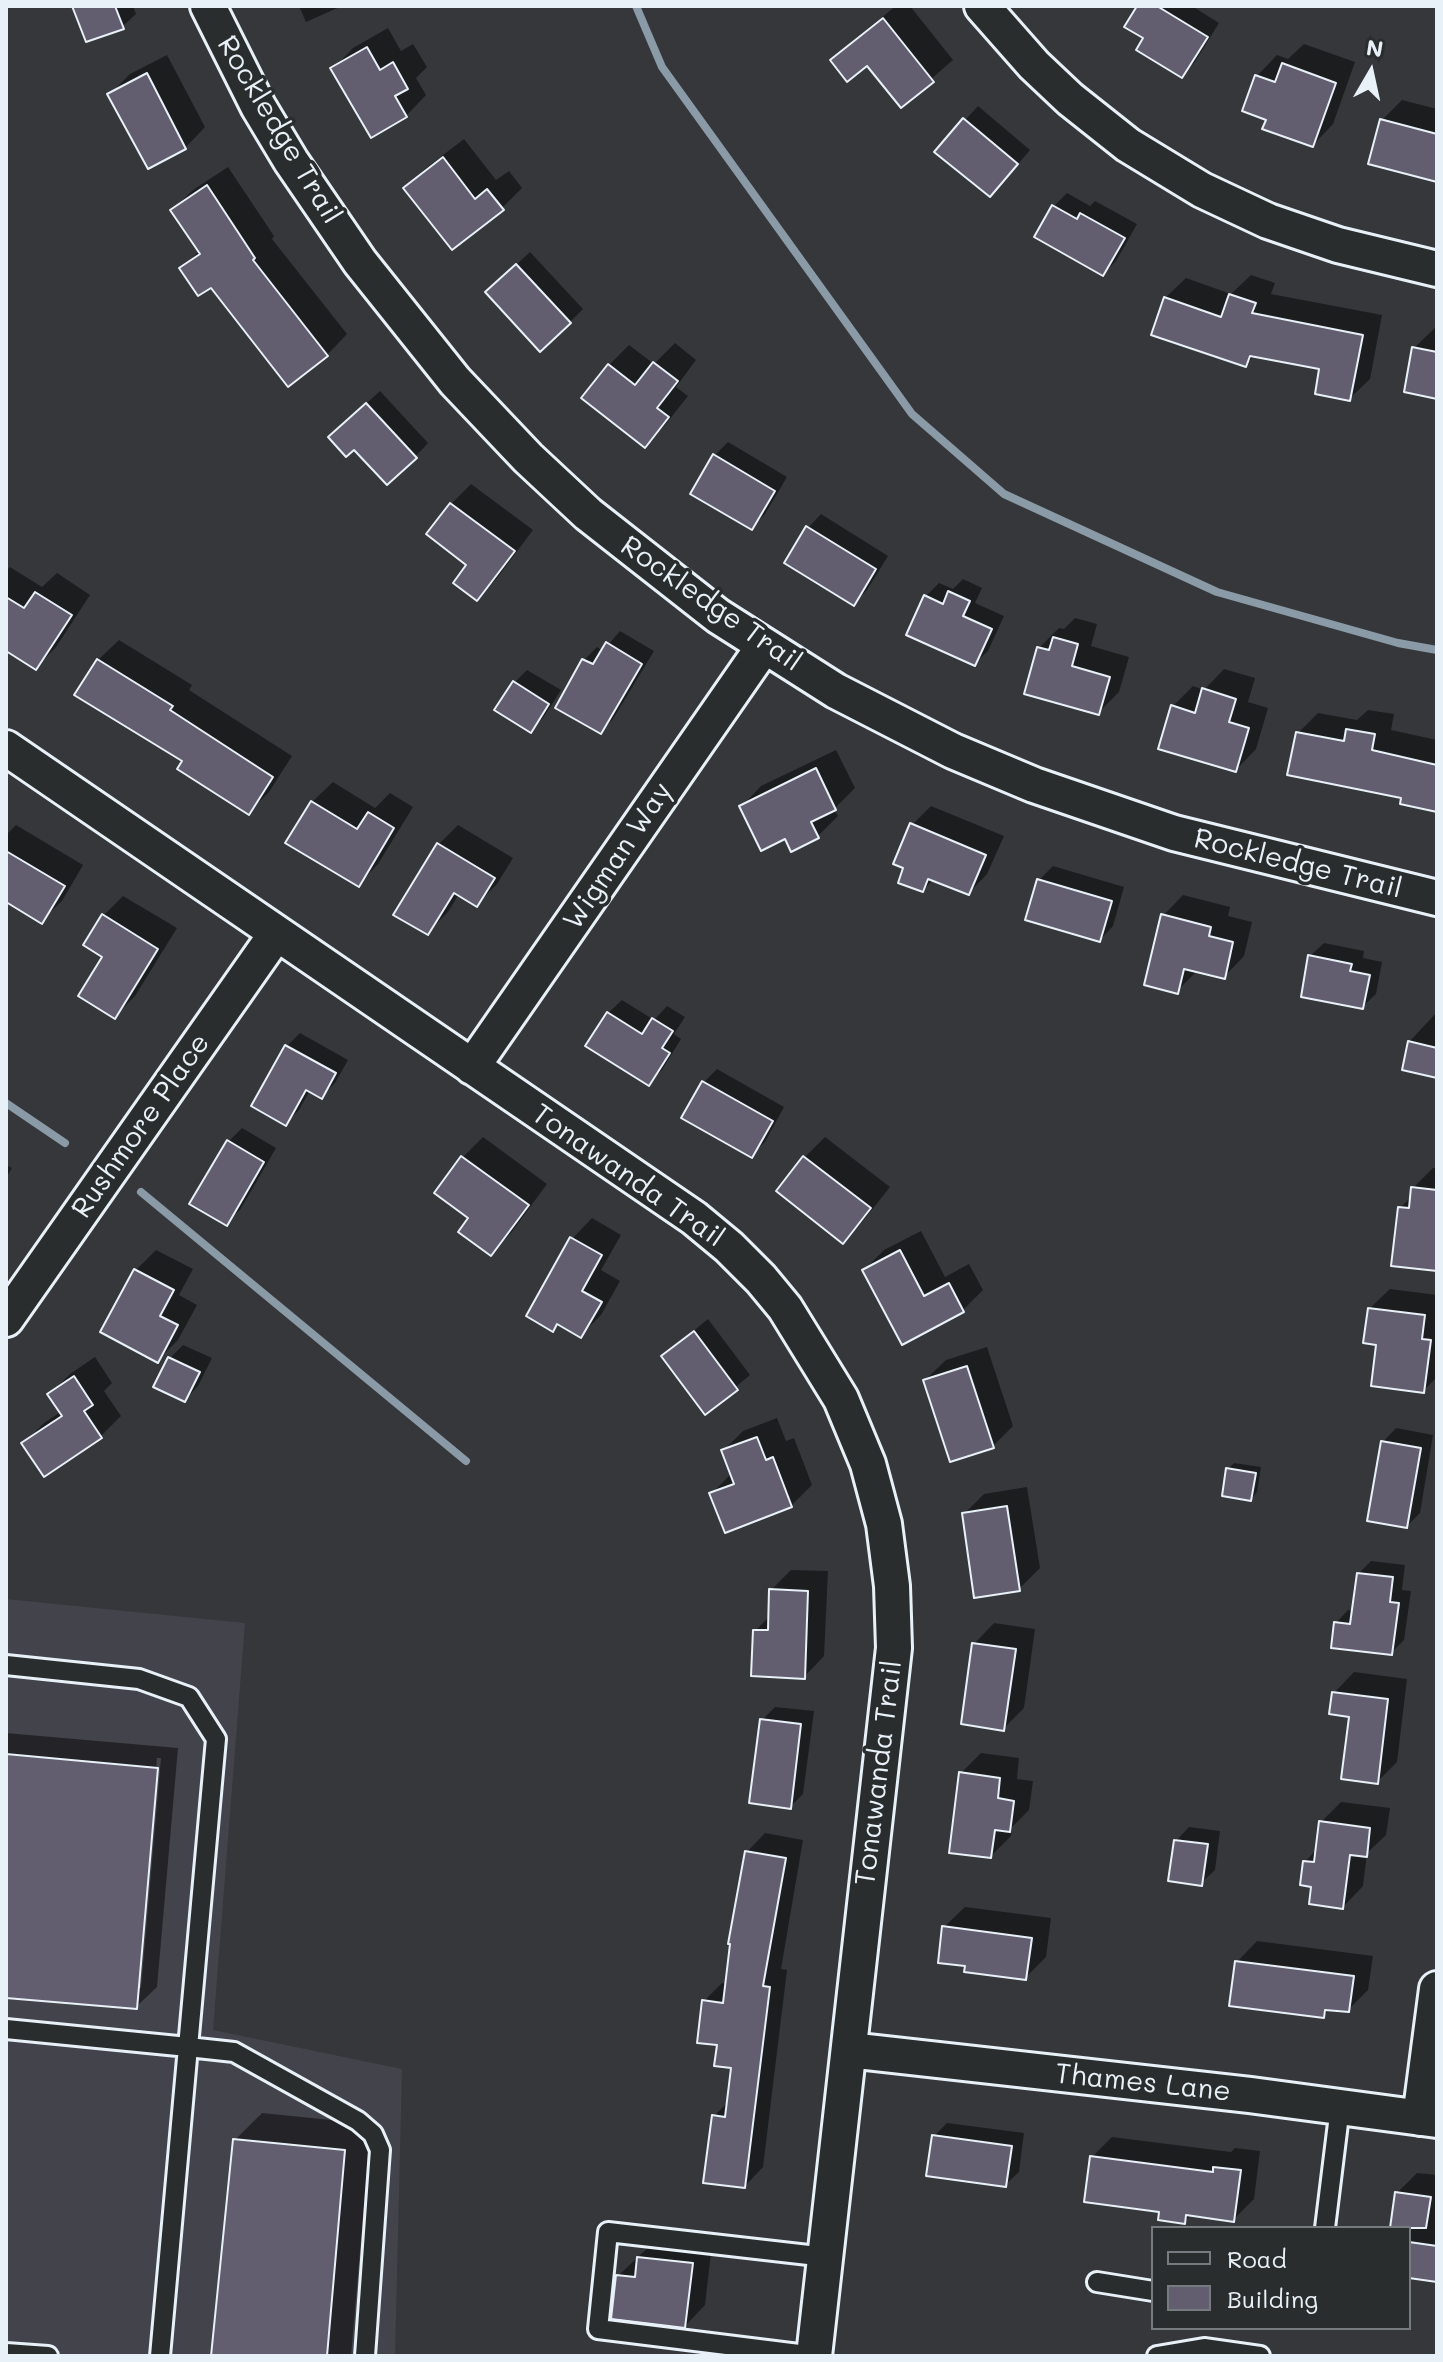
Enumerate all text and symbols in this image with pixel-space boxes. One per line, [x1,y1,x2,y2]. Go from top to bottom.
street label: Rockledge Trail [210,30,348,230]
north arrow [1331,32,1411,112]
text: N [1364,32,1385,63]
street label: Rockledge Trail [614,529,808,679]
street label: Wigman Way [556,776,680,936]
street label: Rockledge Trail [1190,822,1406,906]
street label: Rushmore Place [65,1027,217,1225]
street label: Tonawanda Trail [526,1097,730,1255]
street label: Tonawanda Trail [849,1658,909,1888]
street label: Thames Lane [1054,2057,1232,2109]
legend [1151,2226,1411,2330]
text: Road [1227,2243,1287,2274]
text: Building [1227,2283,1318,2314]

